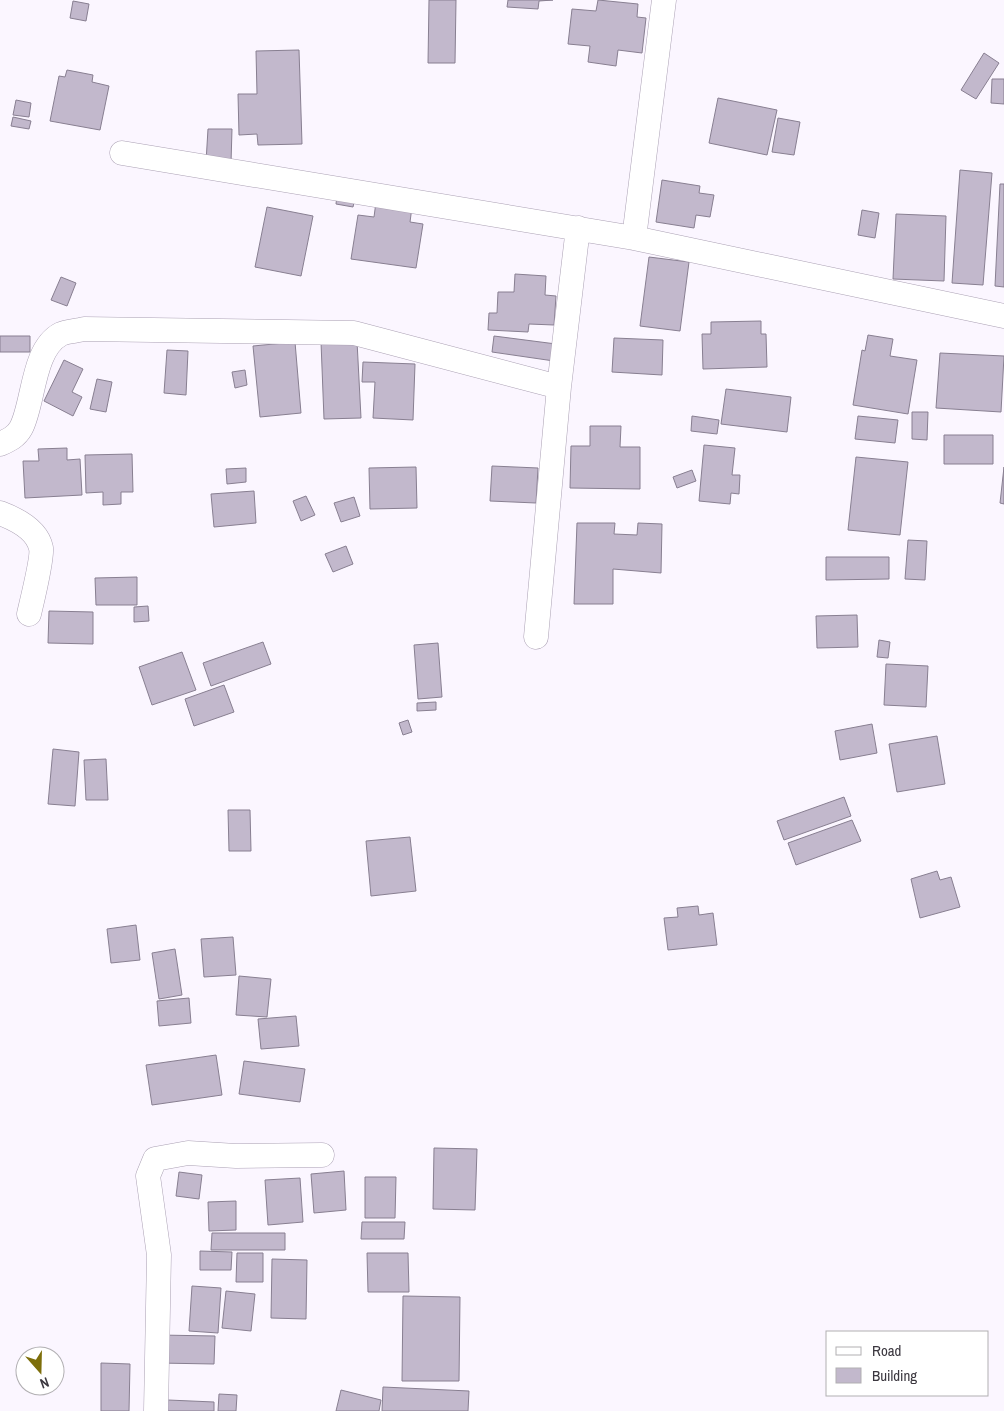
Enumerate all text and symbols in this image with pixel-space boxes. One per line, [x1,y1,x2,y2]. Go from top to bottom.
legend [826,1331,989,1396]
text: Road [872,1340,901,1361]
north arrow [15,1346,65,1396]
text: Building [872,1365,917,1386]
text: N [37,1373,51,1393]

